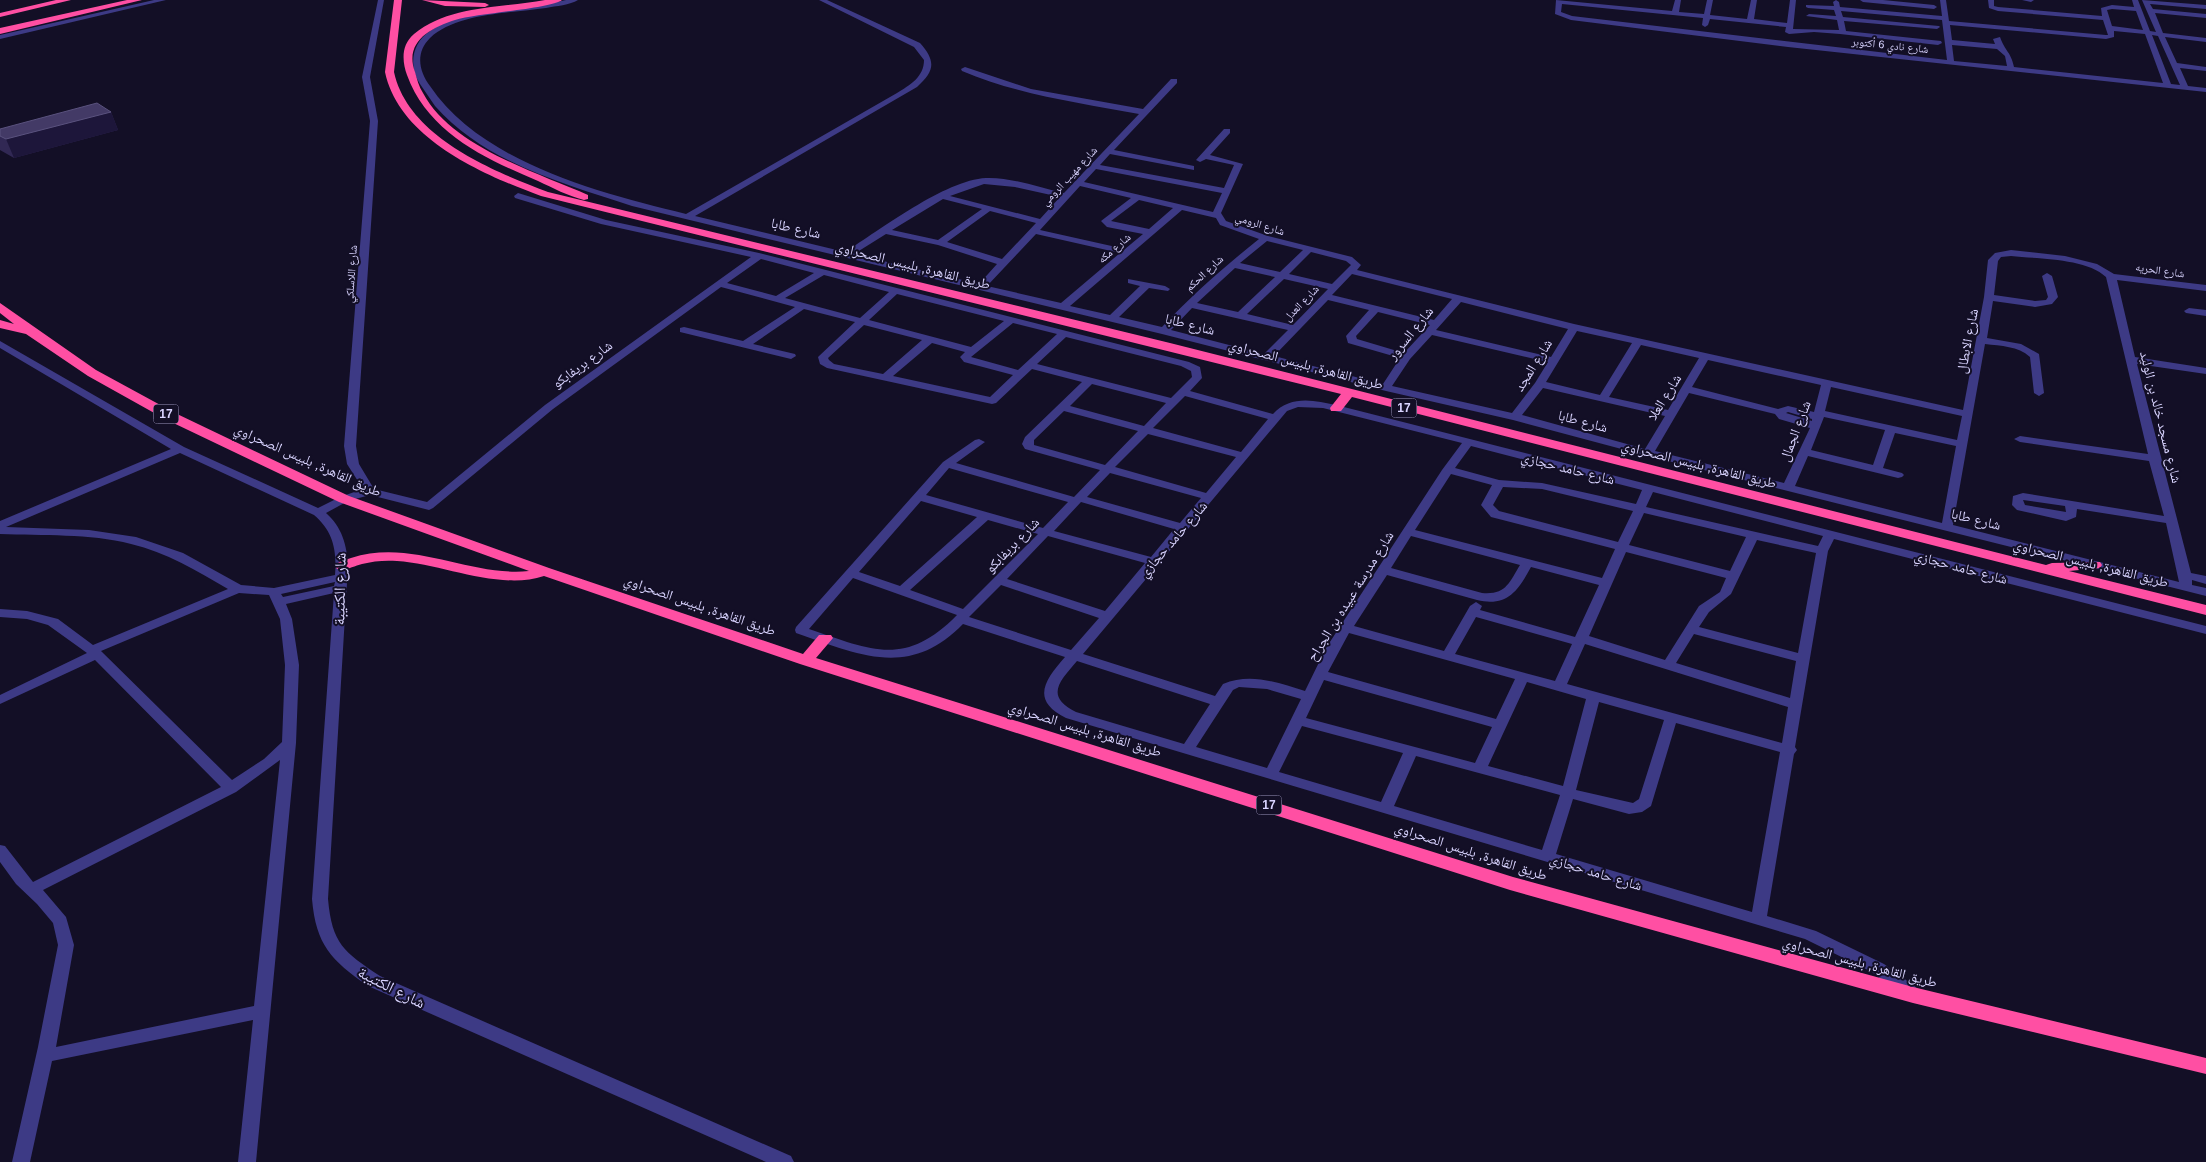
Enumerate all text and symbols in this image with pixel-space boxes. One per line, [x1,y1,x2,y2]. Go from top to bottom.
street label: شارع نادي 6 أكتوبر [1850,34,1929,58]
street label: شارع مهيب الرومي [1039,144,1101,210]
street label: شارع الرومي [1233,211,1286,240]
street label: شارع طابا [769,215,822,243]
street label: شارع مكه [1095,231,1133,266]
street label: طريق القاهرة, بلبيس الصحراوي [833,238,992,295]
street label: شارع اللاسلكي [343,245,362,304]
street label: شارع الحكم [1183,253,1227,295]
street label: شارع الحريه [2135,261,2185,280]
street label: شارع العدل [1281,283,1322,324]
street label: شارع السرور [1383,303,1438,365]
street label: شارع الابطال [1953,307,1983,375]
street label: شارع طابا [1163,310,1217,340]
street label: طريق القاهرة, بلبيس الصحراوي [1226,336,1385,396]
street label: شارع المجد [1511,336,1557,395]
street label: شارع بريفابكو [549,337,616,393]
street label: شارع مسجد خالد بن الوليد [2135,349,2185,485]
street label: شارع العلا [1644,371,1686,424]
road number: 17 [1392,398,1416,418]
street label: شارع الجمال [1776,398,1816,464]
road number: 17 [154,404,178,424]
street label: شارع طابا [1556,407,1610,437]
street label: طريق القاهرة, بلبيس الصحراوي [231,420,384,503]
street label: طريق القاهرة, بلبيس الصحراوي [1619,437,1778,494]
street label: شارع حامد حجازي [1519,449,1616,491]
street label: شارع حامد حجازي [1136,498,1213,583]
street label: شارع طابا [1949,505,2003,535]
street label: شارع بريفابكو [982,514,1044,577]
street label: شارع مدرسة عبيده بن الجراح [1303,528,1398,665]
street label: طريق القاهرة, بلبيس الصحراوي [2011,536,2170,593]
street label: شارع حامد حجازي [1912,547,2009,591]
street label: شارع الكتيبة [330,552,351,626]
street label: طريق القاهرة, بلبيس الصحراوي [621,571,778,642]
street label: طريق القاهرة, بلبيس الصحراوي [1005,698,1164,763]
road number: 17 [1256,796,1282,814]
street label: طريق القاهرة, بلبيس الصحراوي [1392,819,1549,887]
street label: شارع حامد حجازي [1547,850,1644,897]
street label: طريق القاهرة, بلبيس الصحراوي [1780,934,1939,994]
street label: شارع الكتيبة [355,963,428,1013]

